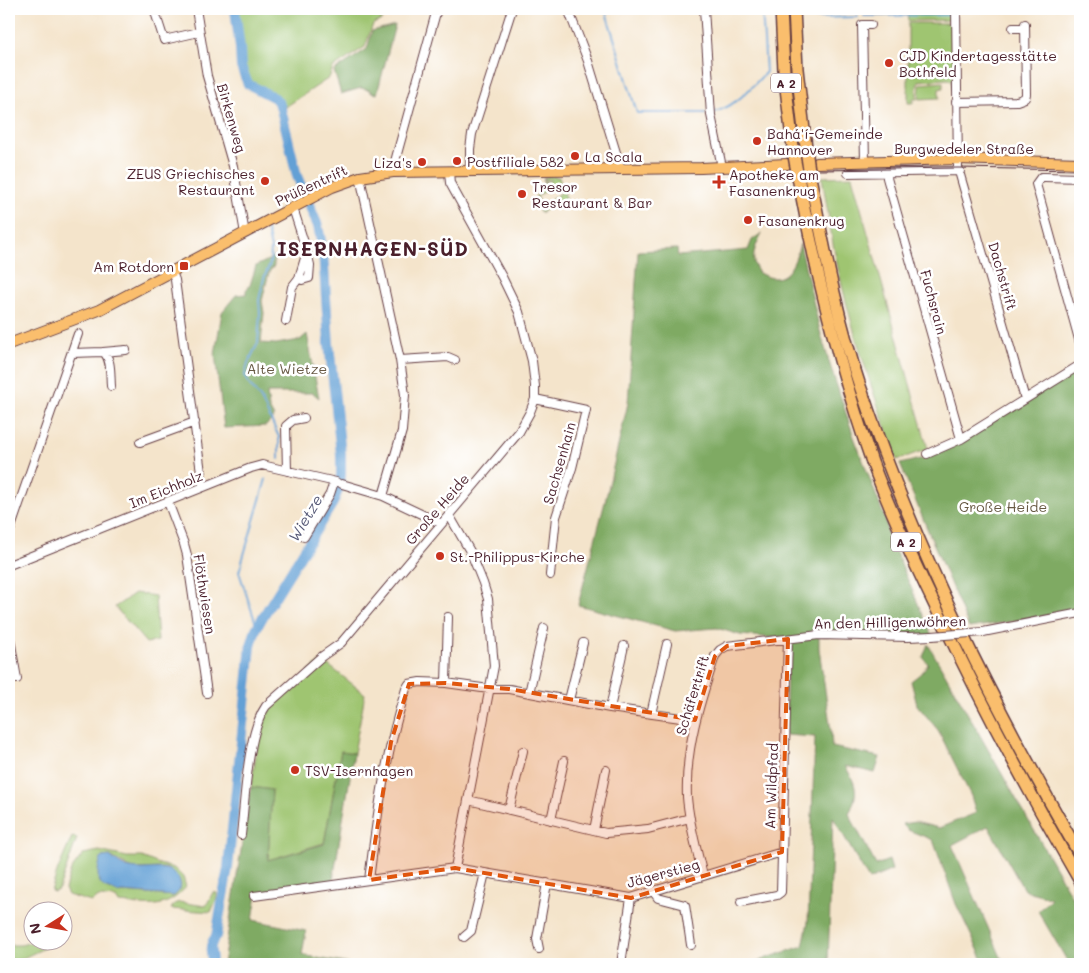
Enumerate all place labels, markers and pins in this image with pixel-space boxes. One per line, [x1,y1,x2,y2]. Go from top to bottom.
place label: CJD Kindertagesstätte Bothfeld [899,46,1057,81]
marker: CJD Kindertagesstätte Bothfeld [883,57,895,69]
place label: Bahá'í-Gemeinde Hannover [767,124,883,159]
marker: Bahá'í-Gemeinde Hannover [751,135,763,147]
place label: La Scala [585,147,643,166]
marker: La Scala [569,150,581,162]
place label: Postfiliale 582 [467,152,564,171]
place label: Liza's [374,153,412,172]
marker: Postfiliale 582 [451,155,463,167]
marker: Liza's [416,156,428,168]
place label: ZEUS Griechisches Restaurant [127,164,255,199]
place label: Apotheke am Fasanenkrug [729,165,819,200]
marker: ZEUS Griechisches Restaurant [259,175,271,187]
marker: Apotheke am Fasanenkrug [713,176,725,188]
place label: Tresor Restaurant & Bar [532,177,652,212]
marker: Tresor Restaurant & Bar [516,188,528,200]
place label: Fasanenkrug [758,211,845,230]
marker: Fasanenkrug [742,214,754,226]
place label: Am Rotdorn [93,257,174,276]
marker: Am Rotdorn [178,260,190,272]
place label: St.-Philippus-Kirche [450,547,585,566]
marker: St.-Philippus-Kirche [434,550,446,562]
place label: TSV-Isernhagen [305,761,413,780]
marker: TSV-Isernhagen [289,764,301,776]

